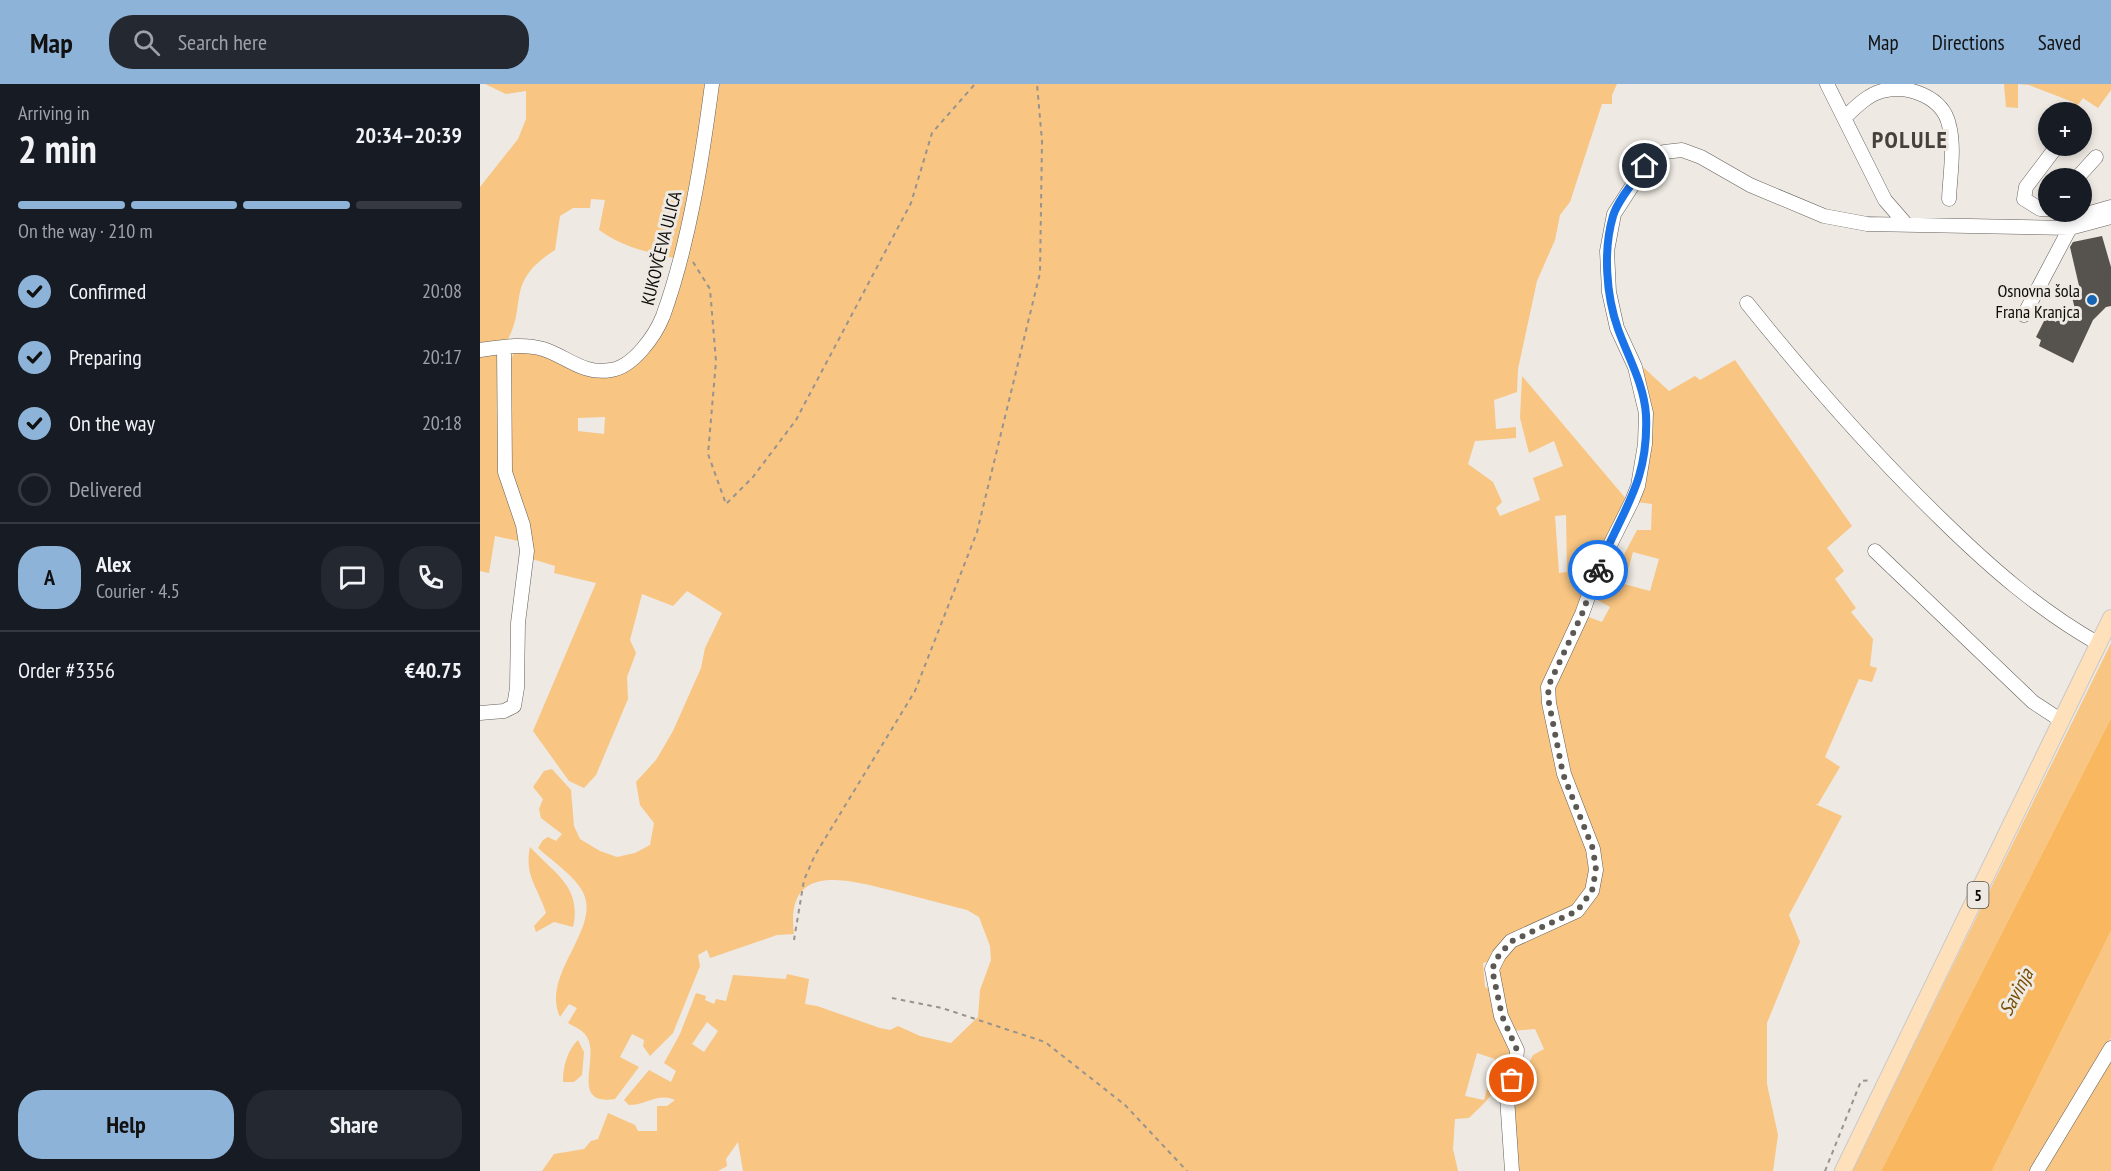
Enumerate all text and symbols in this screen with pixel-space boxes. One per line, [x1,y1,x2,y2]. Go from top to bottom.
search box [109,15,529,69]
text: Map [30,24,73,61]
icon: search [130,26,163,59]
text: Search here [178,28,267,56]
text: Map [1868,29,1899,56]
text: Directions [1932,29,2005,56]
text: Saved [2038,29,2081,56]
text: Arriving in [18,100,90,126]
map controls [2038,102,2092,222]
button: + [2038,102,2092,156]
text: 20:34–20:39 [355,121,462,149]
text: 2 min [18,123,97,174]
district label: POLULE [1872,124,1948,155]
pin [1619,140,1670,191]
icon: home [1628,149,1661,182]
button: − [2038,168,2092,222]
street label: KUKOVČEVA ULICA [636,188,686,307]
text: On the way · 210 m [18,218,153,244]
icon: check [18,275,51,308]
text: Confirmed [69,277,146,305]
text: 20:08 [422,278,462,304]
place label: Osnovna šola Frana Kranjca [1996,279,2080,323]
marker: Osnovna šola Frana Kranjca [2085,293,2099,307]
icon: check [18,341,51,374]
text: Preparing [69,343,142,371]
text: 20:17 [422,344,462,370]
icon: check [18,407,51,440]
text: On the way [69,409,155,437]
text: 20:18 [422,410,462,436]
text: Delivered [69,475,142,503]
courier [1568,540,1628,600]
button: chat [321,546,384,609]
button: phone [399,546,462,609]
text: Alex [96,550,131,578]
icon: bike [1582,554,1615,587]
text: A [44,563,55,591]
text: Courier · 4.5 [96,578,180,604]
text: Order #3356 [18,656,115,684]
text: €40.75 [405,656,462,684]
road number: 5 [1968,882,1988,908]
water label: Savinja [1993,963,2040,1020]
pin [1486,1054,1537,1105]
icon: bag [1495,1063,1528,1096]
button: Help [18,1090,234,1159]
button: Share [246,1090,462,1159]

